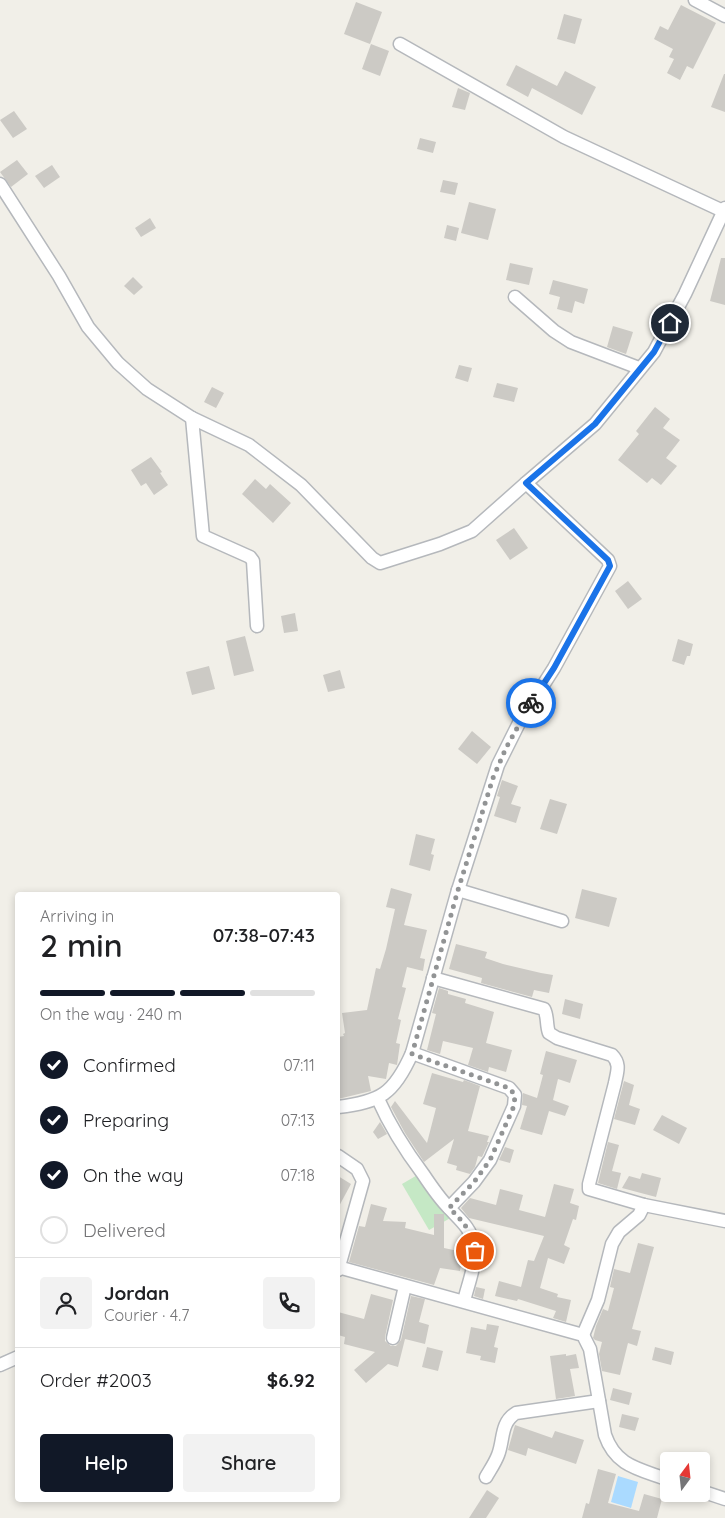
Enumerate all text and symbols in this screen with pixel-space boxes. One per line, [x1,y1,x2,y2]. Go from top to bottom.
pin [649,302,691,344]
icon: home [656,309,684,337]
courier [506,678,556,728]
icon: bike [517,689,545,717]
text: Arriving in [40,906,114,926]
text: 07:38–07:43 [213,923,315,947]
text: 2 min [40,925,123,965]
text: On the way · 240 m [40,1004,182,1024]
icon: check [40,1051,68,1079]
text: Confirmed [83,1053,176,1077]
text: 07:11 [283,1055,315,1075]
icon: check [40,1106,68,1134]
text: Preparing [83,1108,169,1132]
text: 07:13 [281,1110,315,1130]
icon: check [40,1161,68,1189]
text: On the way [83,1163,184,1187]
text: 07:18 [281,1165,315,1185]
text: Delivered [83,1218,166,1242]
pin [454,1230,496,1272]
icon: bag [461,1237,489,1265]
button: person [40,1277,92,1329]
button: phone [263,1277,315,1329]
text: Jordan [104,1281,169,1305]
text: Courier · 4.7 [104,1305,189,1325]
text: Order #2003 [40,1368,152,1392]
text: $6.92 [267,1368,315,1392]
button: Help [40,1434,173,1492]
button: Share [183,1434,315,1492]
north arrow [660,1452,710,1502]
map controls [660,1452,710,1502]

